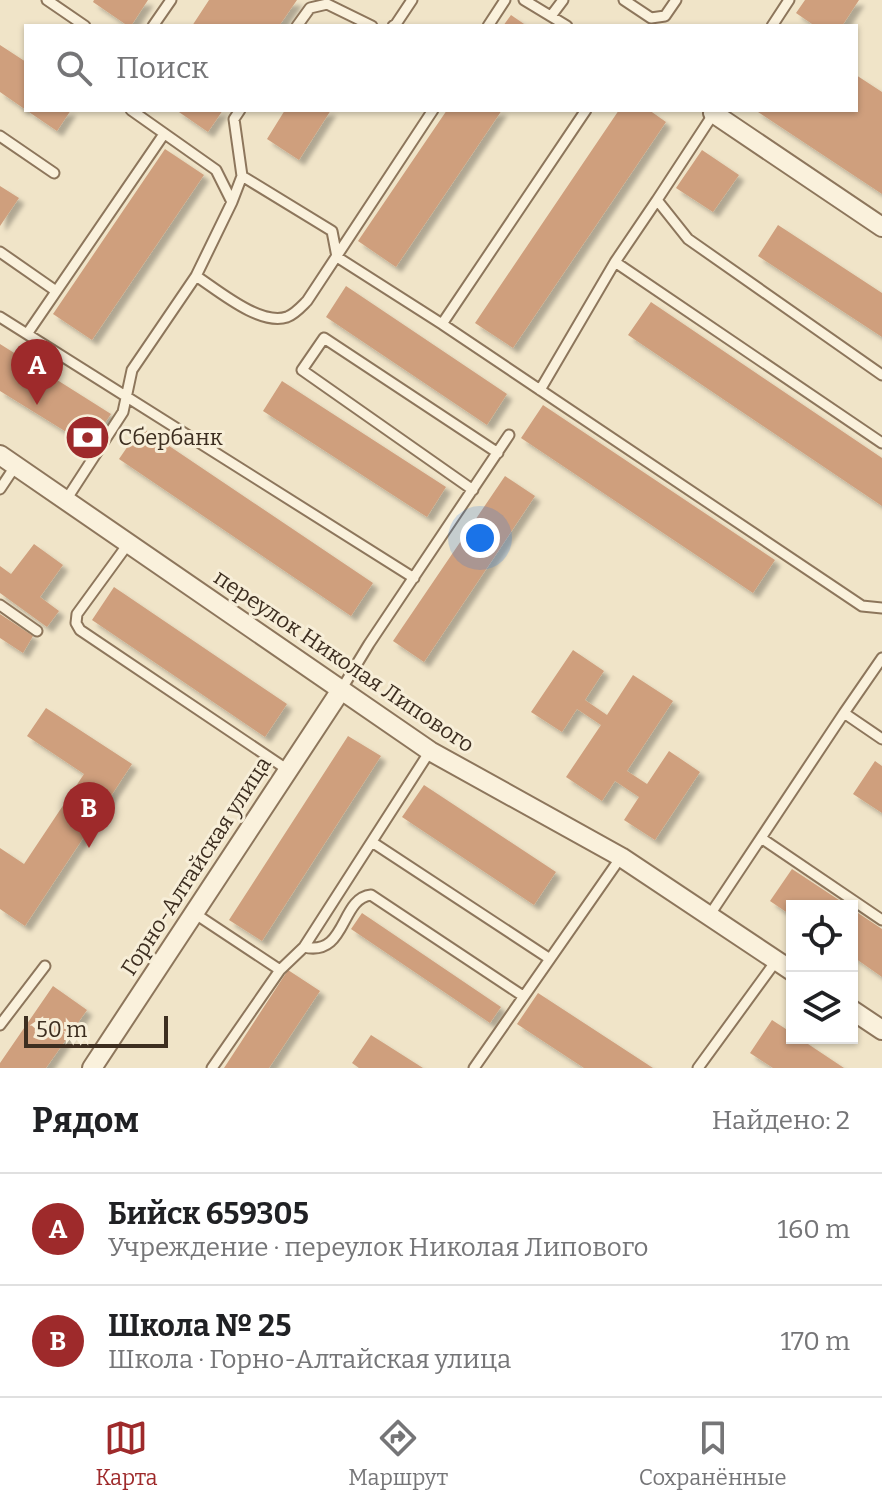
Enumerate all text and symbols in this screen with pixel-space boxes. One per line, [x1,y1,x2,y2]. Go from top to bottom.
search box [24,24,858,112]
icon: search [52,46,96,90]
text: Поиск [116,50,209,86]
pin: A [11,339,63,405]
bank icon: Сбербанк [63,413,111,461]
place label: Сбербанк [118,424,223,451]
your location [460,518,500,558]
street label: переулок Николая Липового [209,564,479,758]
street label: Горно-Алтайская улица [115,751,277,981]
pin: B [63,782,115,848]
map controls [786,900,858,1044]
button: locate [786,900,858,972]
button: layers [786,972,858,1044]
scale bar [24,1012,168,1048]
text: 50 m [36,1016,87,1043]
text: Рядом [32,1100,139,1141]
text: Найдено: 2 [712,1105,850,1136]
text: Бийск 659305 [108,1196,309,1232]
text: A [49,1214,67,1245]
text: 160 m [778,1214,850,1245]
text: Учреждение · переулок Николая Липового [108,1232,648,1263]
text: Школа № 25 [108,1308,291,1344]
text: B [50,1326,66,1357]
text: 170 m [780,1326,850,1357]
text: Школа · Горно-Алтайская улица [108,1344,511,1375]
tab: Карта [95,1416,157,1491]
tab: Маршрут [348,1416,448,1491]
tab: Сохранённые [639,1416,787,1491]

